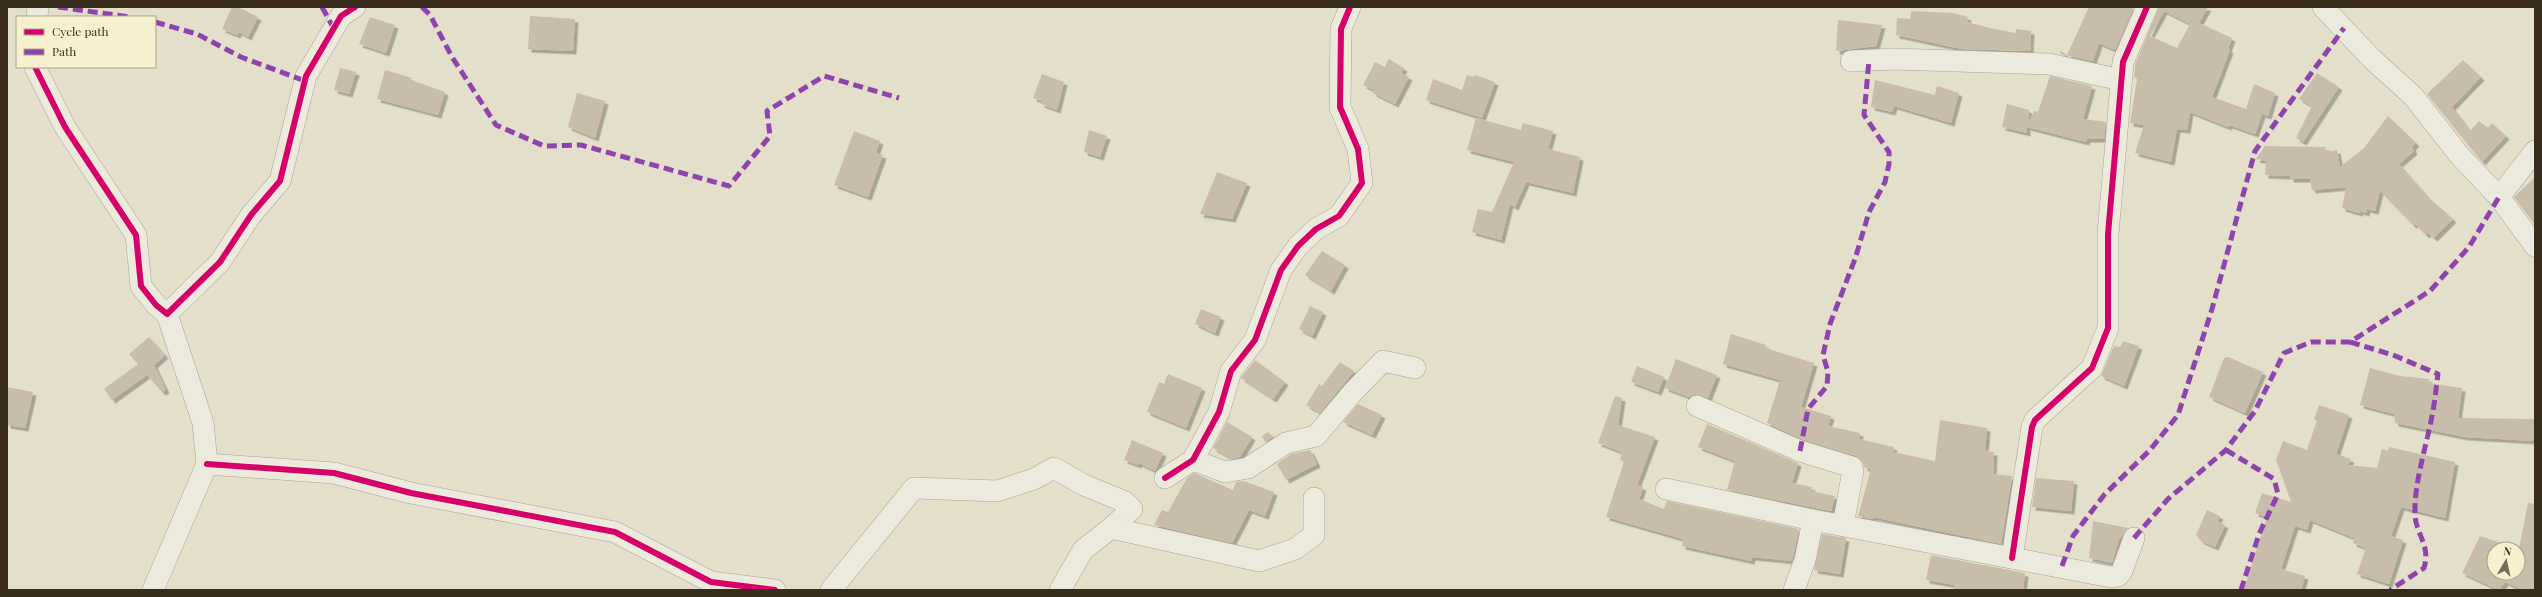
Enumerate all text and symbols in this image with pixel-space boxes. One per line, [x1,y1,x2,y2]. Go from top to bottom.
legend [16,16,156,68]
text: Cycle path [52,23,109,39]
text: Path [52,43,76,59]
north arrow [2486,541,2526,581]
text: N [2503,543,2513,559]

